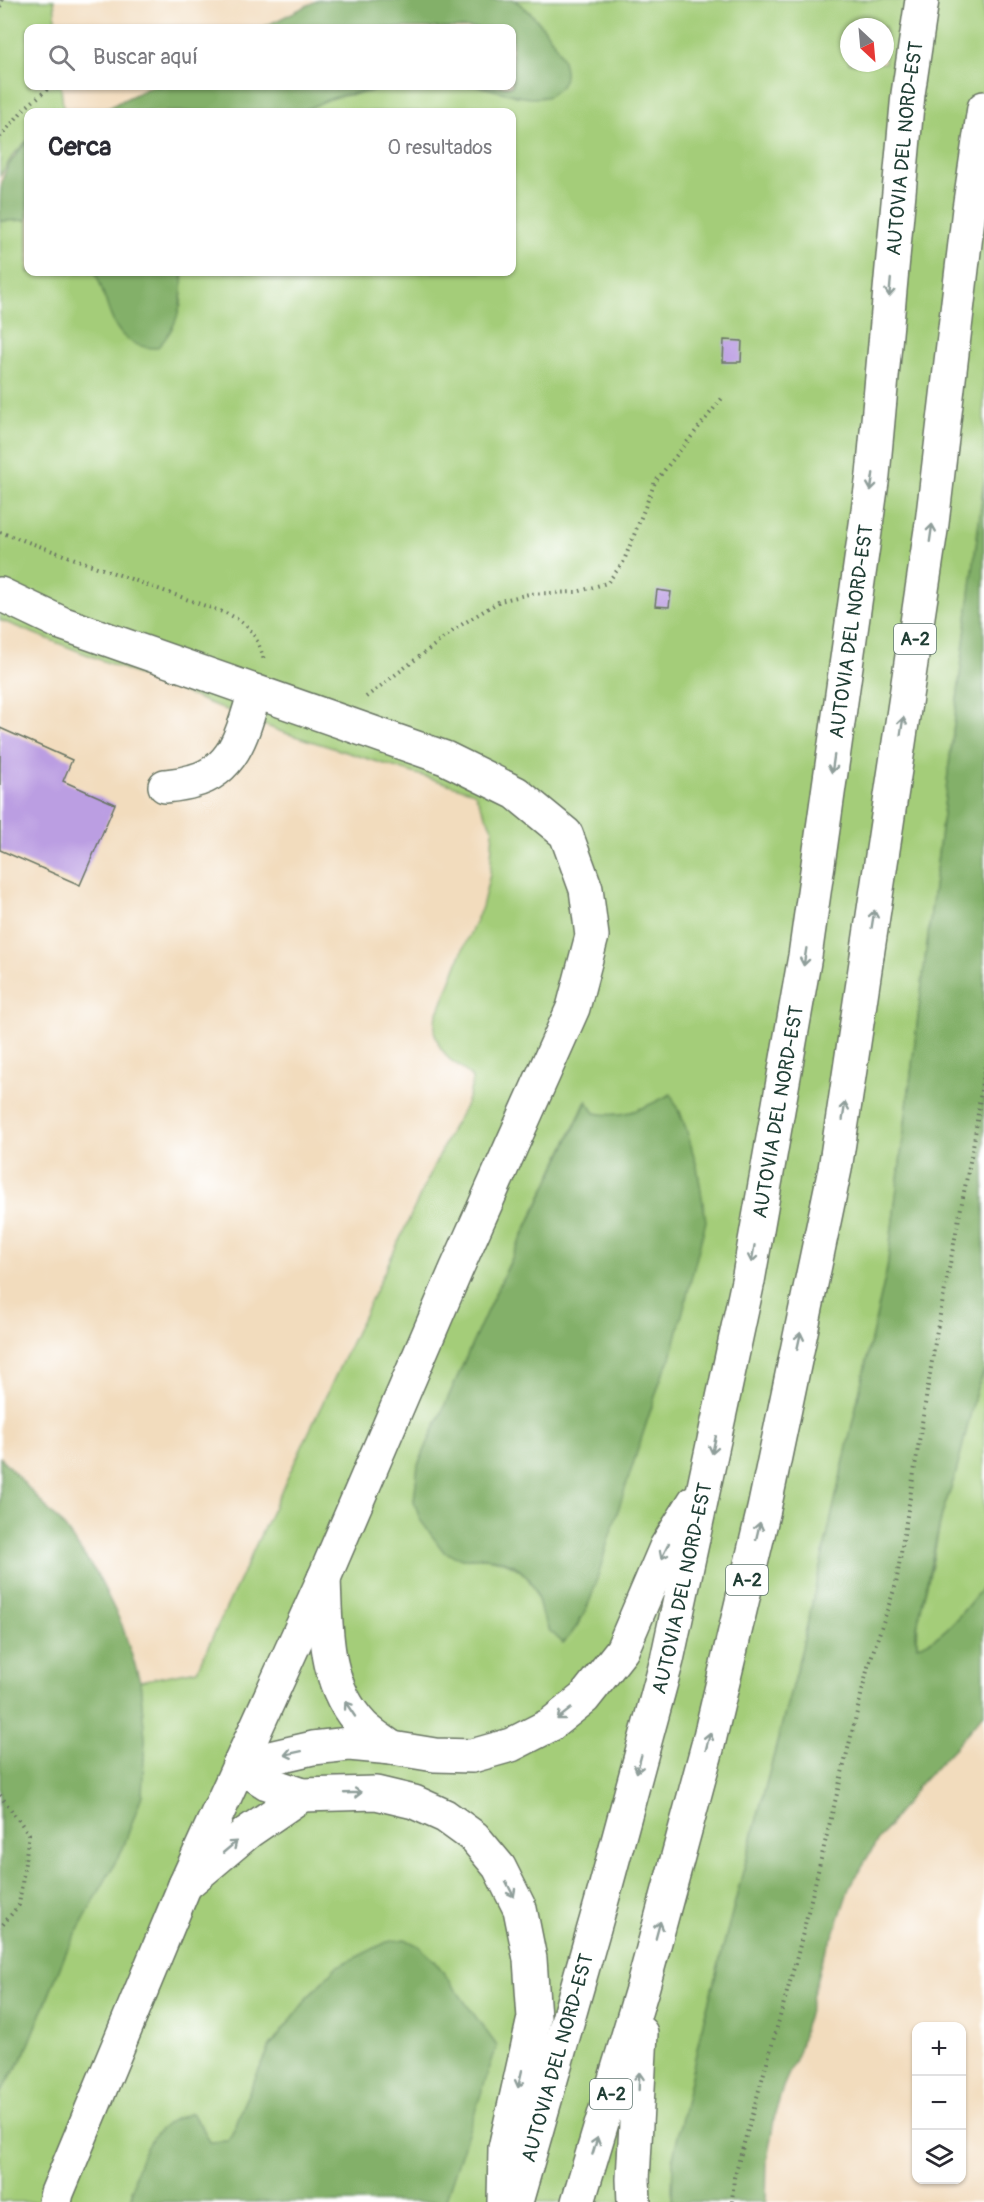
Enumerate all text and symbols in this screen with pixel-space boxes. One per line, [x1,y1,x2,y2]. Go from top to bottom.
north arrow [840,18,894,72]
search box [24,24,516,90]
street label: AUTOVIA DEL NORD-EST [881,40,929,257]
icon: search [45,41,78,74]
text: Buscar aquí [93,43,198,71]
text: Cerca [48,131,111,163]
text: 0 resultados [388,135,492,160]
one-way arrow [884,277,895,297]
one-way arrow [866,471,877,491]
street label: AUTOVIA DEL NORD-EST [824,523,879,740]
one-way arrow [925,524,936,543]
road number: A-2 [894,624,936,654]
one-way arrow [896,716,907,736]
one-way arrow [827,754,838,774]
one-way arrow [867,909,878,929]
one-way arrow [799,947,810,967]
street label: AUTOVIA DEL NORD-EST [747,1004,809,1220]
one-way arrow [838,1102,849,1122]
one-way arrow [747,1244,758,1264]
one-way arrow [794,1331,805,1351]
one-way arrow [707,1436,719,1455]
street label: AUTOVIA DEL NORD-EST [646,1480,718,1697]
one-way arrow [753,1522,765,1541]
one-way arrow [658,1541,670,1559]
road number: A-2 [726,1565,768,1595]
one-way arrow [344,1701,356,1717]
one-way arrow [556,1707,572,1720]
one-way arrow [703,1732,715,1751]
one-way arrow [283,1748,303,1759]
one-way arrow [633,1755,644,1774]
one-way arrow [343,1788,363,1799]
one-way arrow [222,1841,238,1854]
one-way arrow [504,1880,516,1897]
one-way arrow [653,1921,664,1940]
street label: AUTOVIA DEL NORD-EST [516,1951,599,2165]
map controls [912,2022,966,2184]
button: + [912,2022,966,2076]
one-way arrow [514,2069,526,2088]
one-way arrow [634,2071,645,2091]
button: − [912,2076,966,2130]
road number: A-2 [590,2079,632,2109]
button: layers [912,2130,966,2184]
one-way arrow [590,2137,601,2156]

